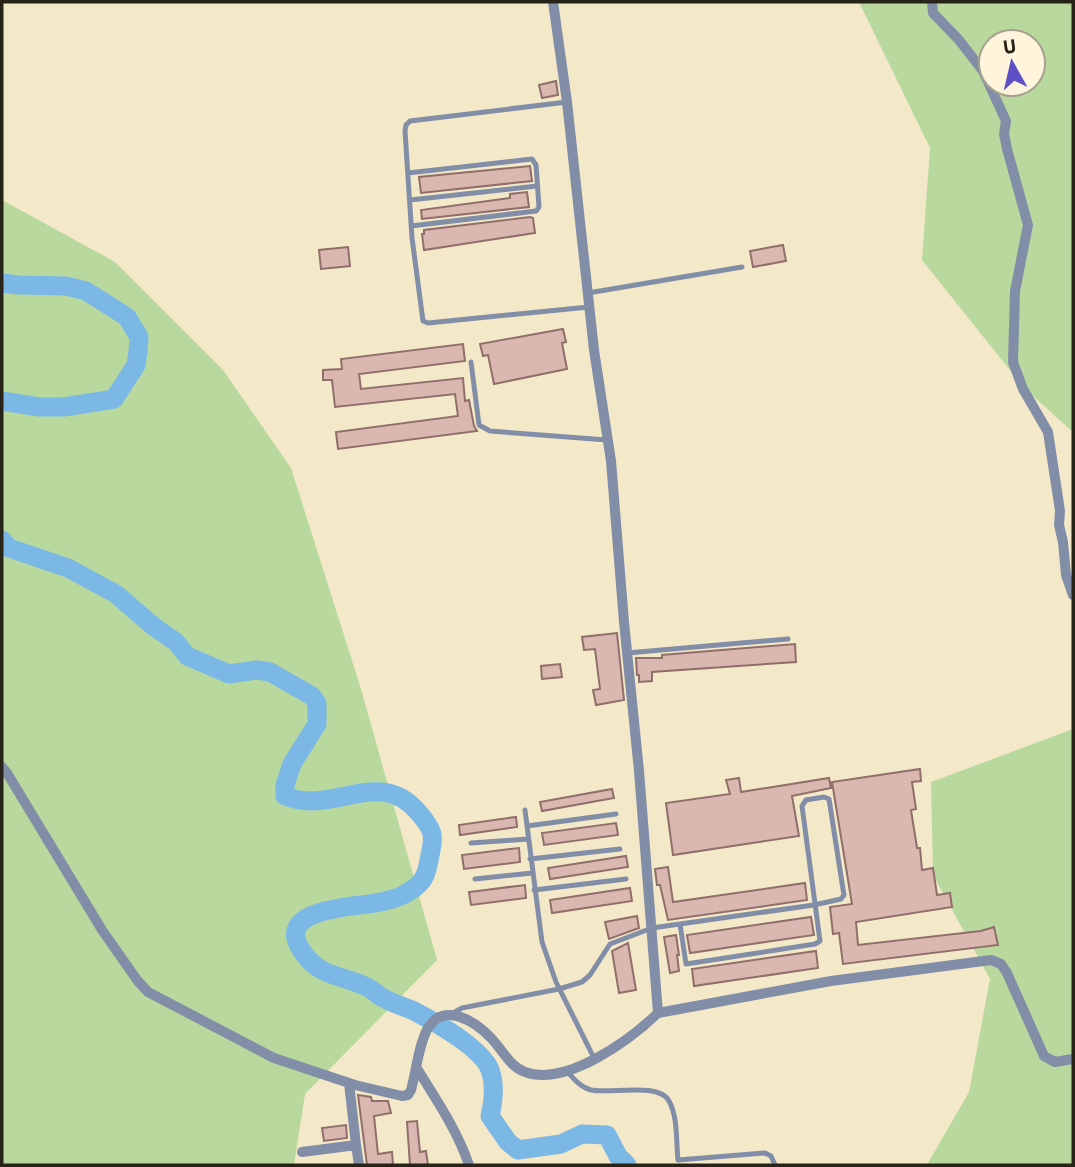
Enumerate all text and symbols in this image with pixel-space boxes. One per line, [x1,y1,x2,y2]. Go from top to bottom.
north arrow [977,28,1047,98]
text: U [1001,33,1018,59]

